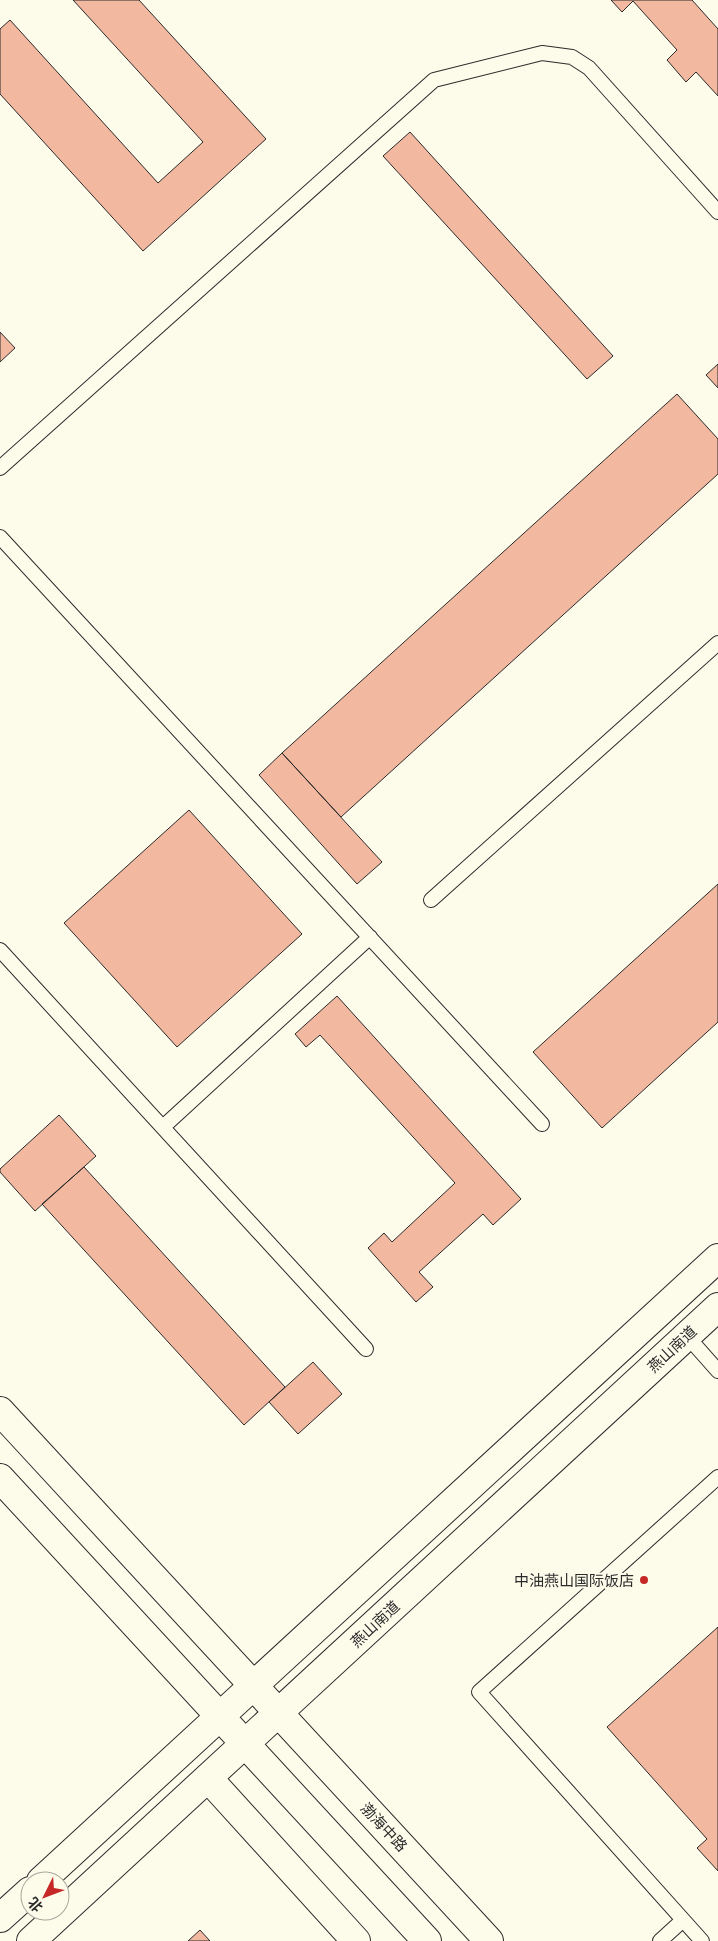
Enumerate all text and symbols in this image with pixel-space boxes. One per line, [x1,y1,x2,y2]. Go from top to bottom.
street label: 燕山南道 [644,1322,700,1376]
place label: 中油燕山国际饭店 [514,1571,634,1590]
marker: 中油燕山国际饭店 [638,1574,650,1586]
street label: 燕山南道 [347,1597,403,1651]
street label: 渤海中路 [357,1799,411,1855]
north arrow [20,1871,70,1921]
text: 北 [24,1893,47,1916]

